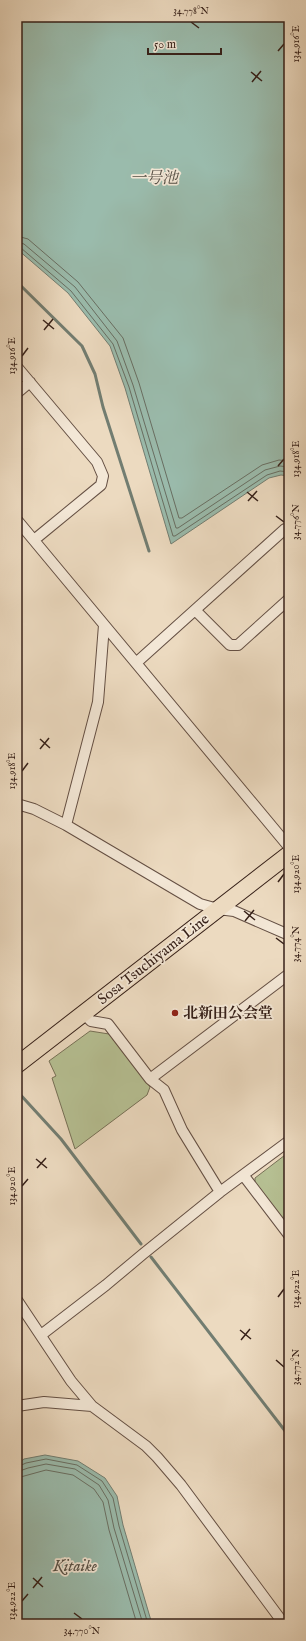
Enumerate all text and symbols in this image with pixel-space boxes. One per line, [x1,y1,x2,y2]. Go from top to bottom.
text: 34.778°N [173,5,209,18]
text: 134.916°E [290,25,303,63]
scale bar [148,30,221,56]
text: 50 m [154,37,176,52]
water label: 一号池 [130,169,180,189]
text: 134.916°E [6,337,19,375]
text: 134.918°E [290,441,303,477]
text: 34.776°N [290,504,303,540]
text: 134.918°E [6,753,19,789]
text: 134.920°E [290,855,303,893]
street label: Sosa Tsuchiyama Line [94,910,213,1009]
text: 34.774°N [290,925,303,962]
place label: 北新田公会堂 [183,1004,273,1023]
marker: 北新田公会堂 [170,1008,180,1018]
text: 134.920°E [6,1167,19,1205]
text: 134.922°E [290,1270,303,1308]
text: 34.772°N [290,1348,303,1385]
water label: Kitaike [52,1557,98,1577]
text: 134.922°E [6,1582,19,1620]
text: 34.770°N [64,1625,101,1638]

